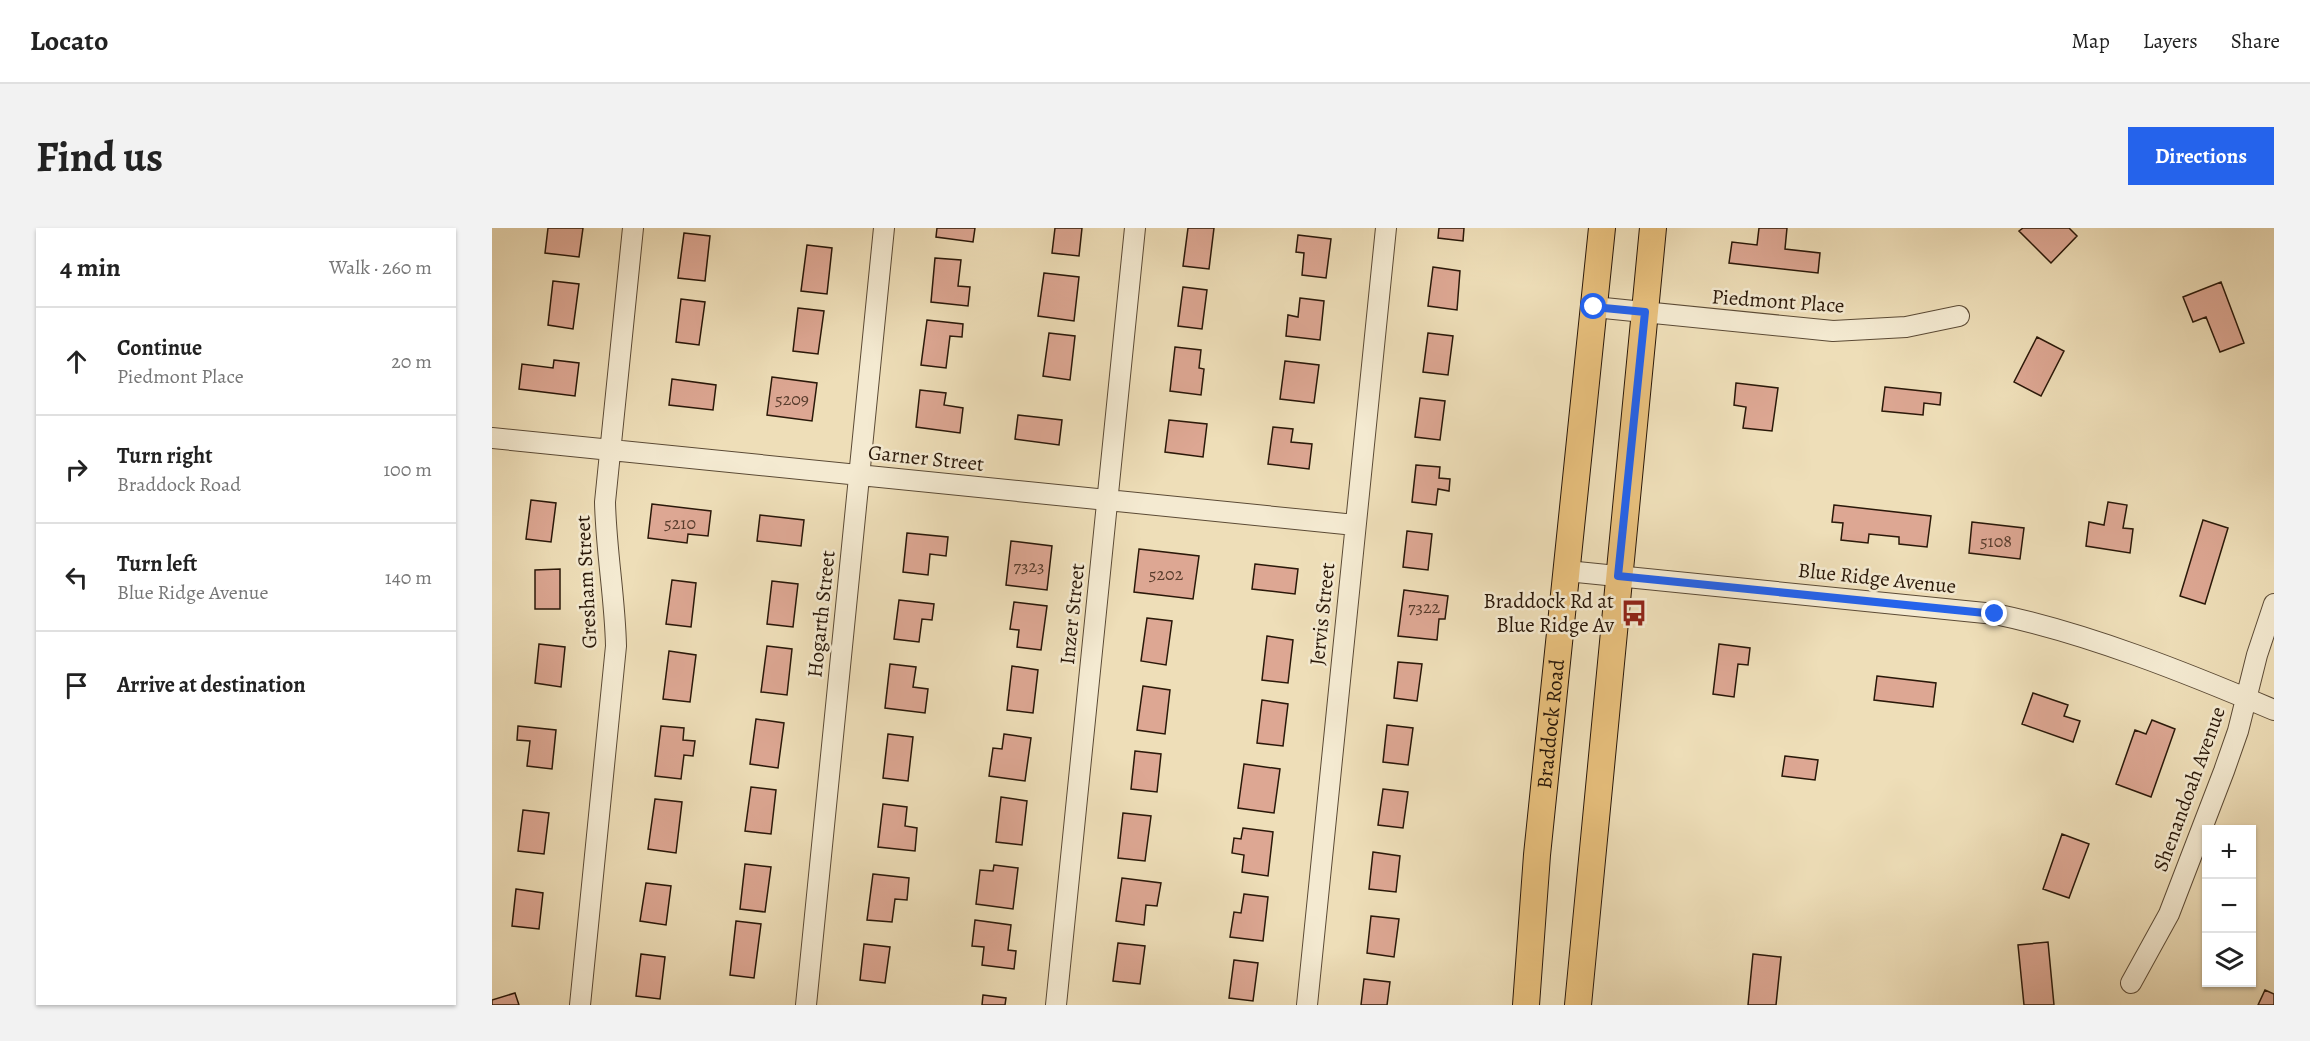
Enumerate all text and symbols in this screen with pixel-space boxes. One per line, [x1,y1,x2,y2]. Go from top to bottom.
text: Locato [30,22,108,60]
text: Map [2071,27,2110,55]
text: Layers [2143,27,2198,55]
text: Share [2231,27,2280,55]
button: Directions [2128,127,2274,185]
text: Find us [36,128,163,185]
text: 4 min [60,250,121,285]
text: Walk · 260 m [329,254,432,281]
street label: Piedmont Place [1711,282,1845,320]
route start [1580,293,1606,319]
text: Continue [117,333,202,363]
icon: ahead [60,345,93,378]
text: 20 m [391,348,432,375]
text: Piedmont Place [117,363,244,390]
house number: 5209 [775,387,809,411]
street label: Garner Street [867,438,985,478]
text: Turn right [117,441,213,471]
icon: right [60,453,93,486]
text: 100 m [383,456,432,483]
text: Braddock Road [117,471,241,498]
house number: 5210 [664,511,696,535]
street label: Gresham Street [569,515,603,649]
house number: 5108 [1980,529,2012,553]
text: Turn left [117,549,197,579]
street label: Hogarth Street [800,549,842,679]
house number: 7323 [1013,554,1045,578]
street label: Blue Ridge Avenue [1796,556,1958,600]
icon: left [60,561,93,594]
street label: Jervis Street [1303,561,1341,667]
street label: Inzer Street [1053,562,1091,666]
house number: 5202 [1149,562,1184,586]
text: 140 m [385,564,432,591]
text: Blue Ridge Avenue [117,579,268,606]
place label: Braddock Rd at Blue Ridge Av [1483,587,1615,639]
house number: 7322 [1408,595,1441,619]
bus stop icon: Braddock Rd at Blue Ridge Av [1619,598,1649,628]
route end [1981,600,2007,626]
street label: Braddock Road [1530,657,1571,790]
icon: arrive [60,669,93,702]
text: Arrive at destination [117,670,306,700]
street label: Shenandoah Avenue [2146,703,2232,875]
map controls [2202,825,2256,987]
button: + [2202,825,2256,879]
button: − [2202,879,2256,933]
button: layers [2202,933,2256,987]

